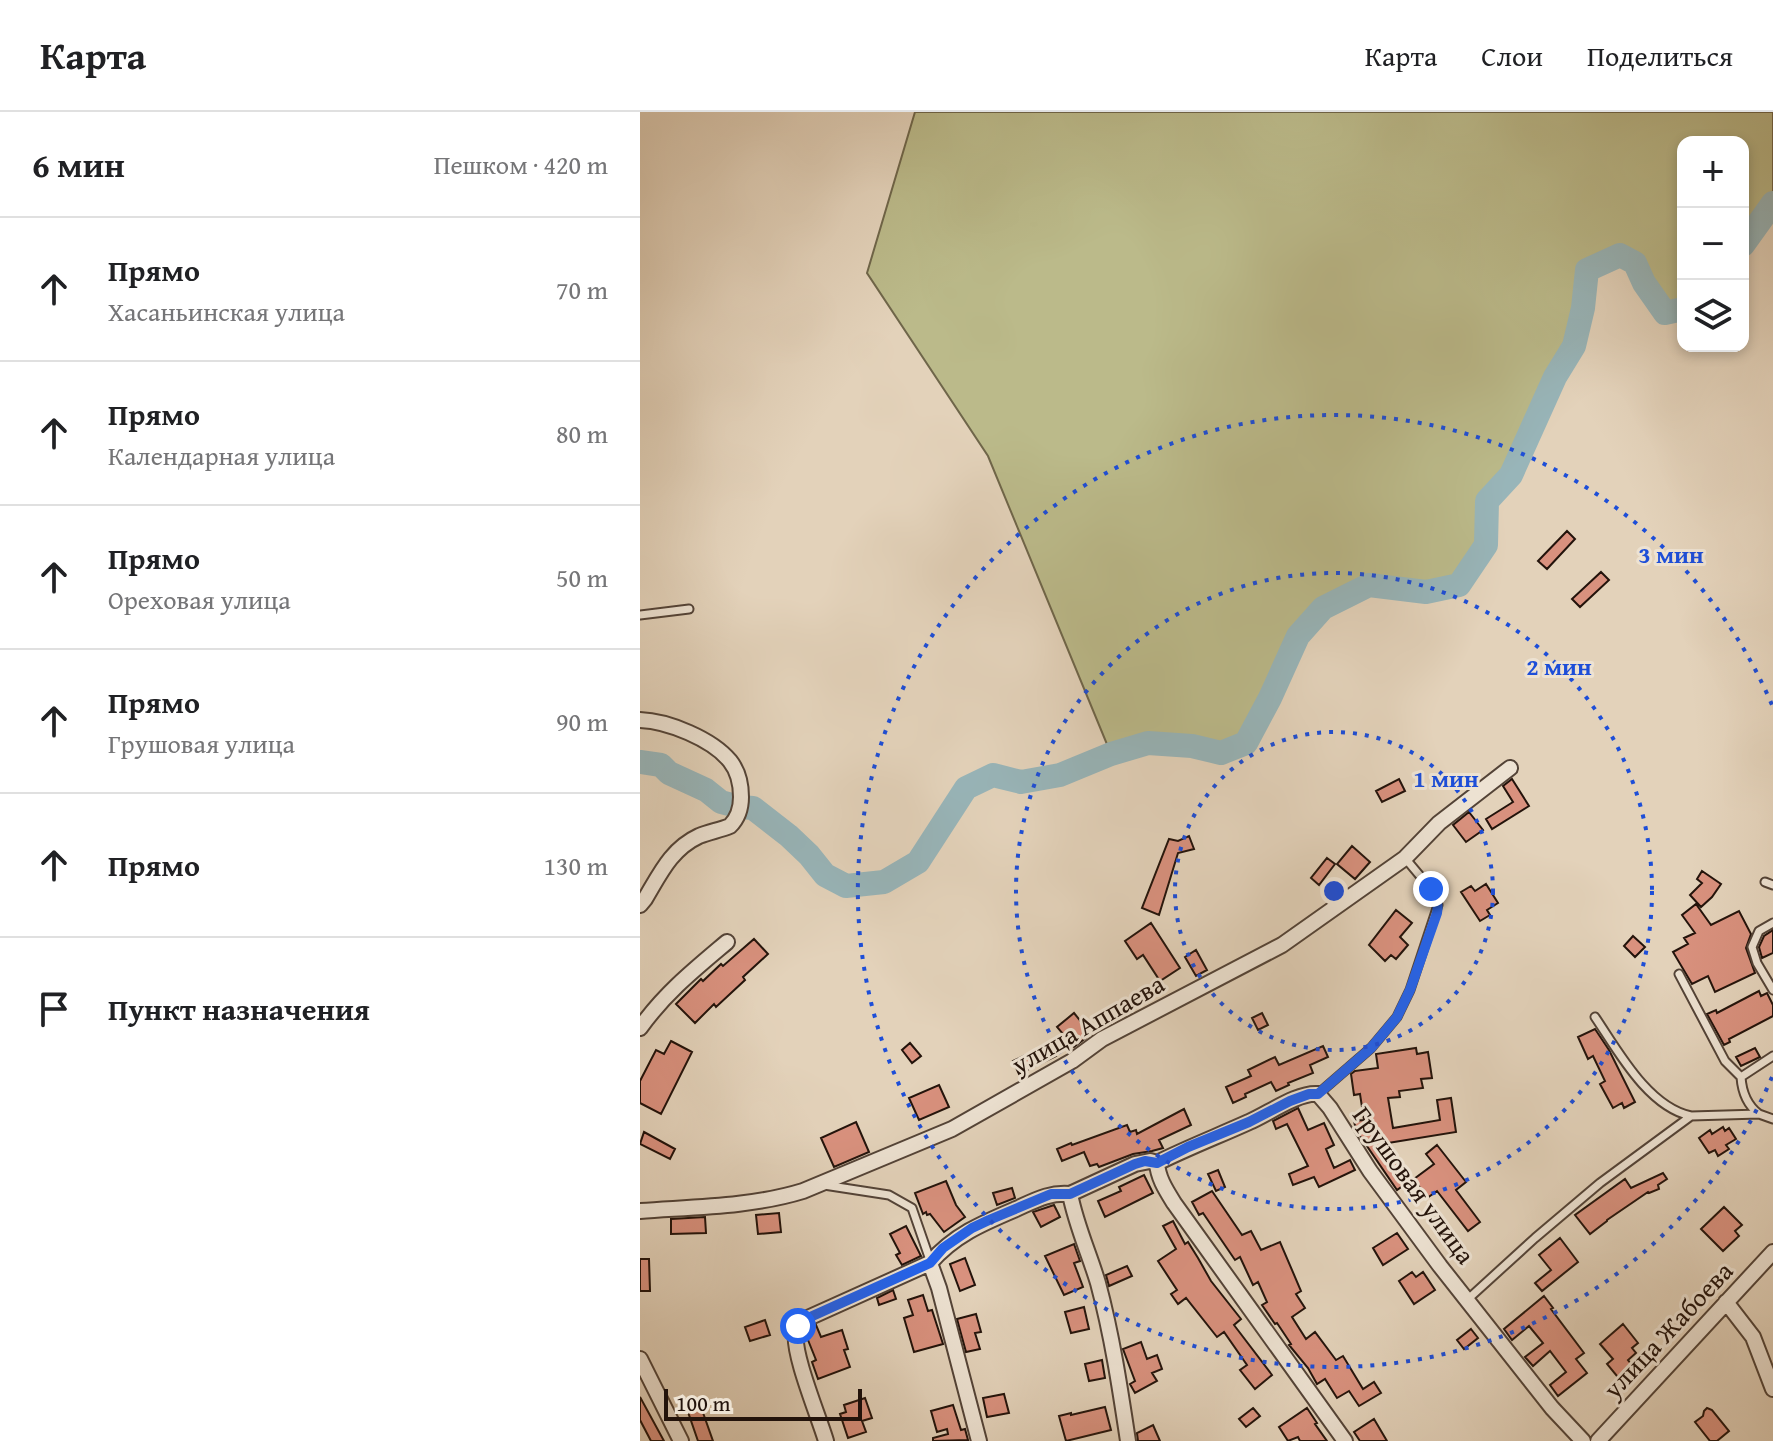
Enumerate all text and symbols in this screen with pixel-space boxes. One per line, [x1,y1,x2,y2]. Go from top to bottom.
text: Карта [40,27,146,83]
text: Карта [1365,35,1437,76]
text: Слои [1481,35,1543,76]
text: Поделиться [1587,35,1733,76]
map controls [1677,136,1749,352]
button: + [1677,136,1749,208]
text: 6 мин [32,140,125,189]
text: Пешком · 420 m [434,145,608,184]
button: − [1677,208,1749,280]
text: Прямо [108,248,200,292]
icon: ahead [32,267,76,311]
text: 70 m [556,270,608,309]
button: layers [1677,280,1749,352]
text: Хасаньинская улица [108,292,345,331]
text: Прямо [108,392,200,436]
icon: ahead [32,411,76,455]
text: 80 m [556,414,608,453]
text: Календарная улица [108,436,335,475]
text: Прямо [108,536,200,580]
text: 3 мин [1638,537,1704,572]
icon: ahead [32,555,76,599]
text: 50 m [556,558,608,597]
text: Ореховая улица [108,580,291,619]
text: 2 мин [1526,649,1592,684]
text: Прямо [108,680,200,724]
icon: ahead [32,699,76,743]
text: 90 m [556,702,608,741]
text: Грушовая улица [108,724,295,763]
text: 1 мин [1413,761,1479,796]
icon: ahead [32,843,76,887]
text: Прямо [108,843,200,887]
text: 130 m [543,846,608,885]
route end [1413,871,1449,907]
centre of rings [1320,877,1348,905]
street label: улица Аппаева [1003,964,1172,1084]
icon: arrive [32,987,76,1031]
text: Пункт назначения [108,987,370,1031]
street label: Грушовая улица [1344,1098,1485,1272]
street label: улица Жабоева [1593,1252,1742,1408]
route start [780,1308,816,1344]
scale bar [664,1385,862,1421]
text: 100 m [676,1387,731,1419]

